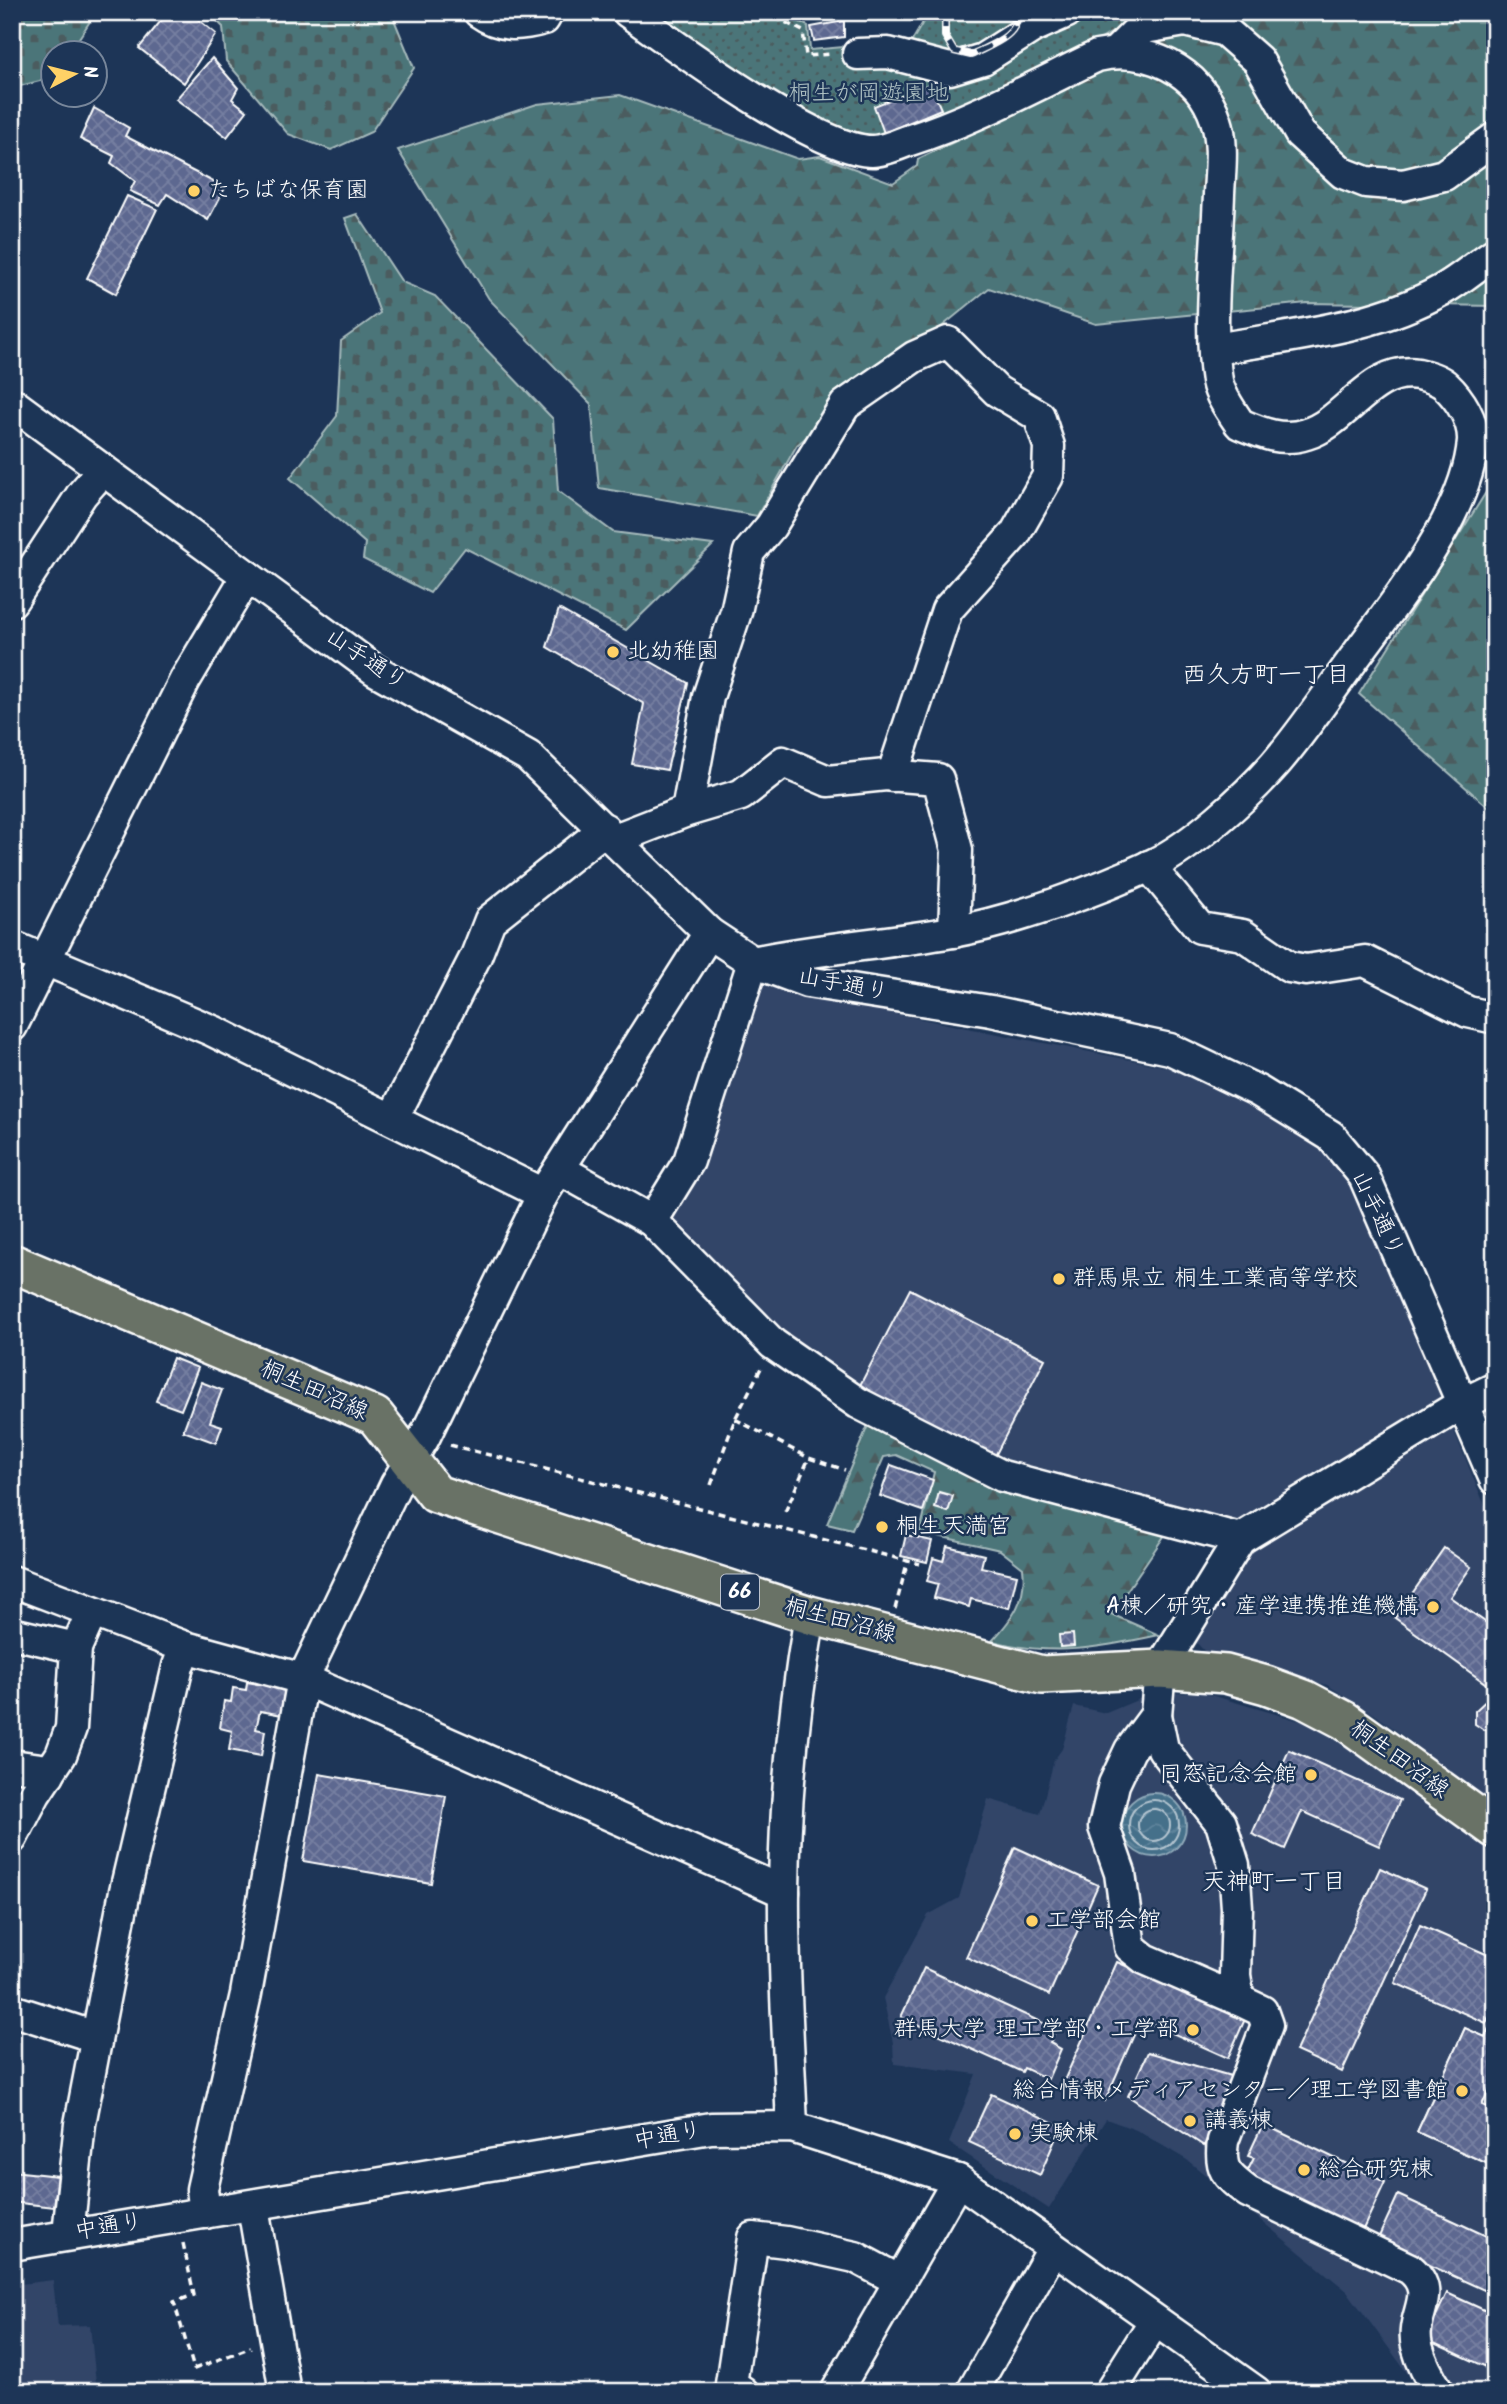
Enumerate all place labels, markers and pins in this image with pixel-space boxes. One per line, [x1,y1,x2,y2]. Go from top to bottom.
place label: たちばな保育園 [208,173,369,209]
marker: たちばな保育園 [186,183,202,199]
place label: 北幼稚園 [627,634,719,670]
marker: 北幼稚園 [605,644,621,660]
place label: 群馬県立 桐生工業高等学校 [1073,1261,1358,1297]
marker: 群馬県立 桐生工業高等学校 [1051,1271,1067,1287]
place label: 桐生天満宮 [896,1509,1011,1545]
marker: 桐生天満宮 [874,1519,890,1535]
place label: A棟／研究・産学連携推進機構 [1106,1589,1419,1625]
marker: A棟／研究・産学連携推進機構 [1425,1599,1441,1615]
place label: 同窓記念会館 [1159,1757,1297,1793]
marker: 同窓記念会館 [1303,1767,1319,1783]
place label: 工学部会館 [1046,1903,1161,1939]
marker: 工学部会館 [1024,1913,1040,1929]
place label: 群馬大学 理工学部・工学部 [894,2012,1179,2048]
marker: 群馬大学 理工学部・工学部 [1185,2022,1201,2038]
place label: 総合情報メディアセンター／理工学図書館 [1012,2073,1448,2109]
marker: 総合情報メディアセンター／理工学図書館 [1454,2083,1470,2099]
place label: 講義棟 [1204,2103,1273,2139]
marker: 講義棟 [1182,2113,1198,2129]
place label: 実験棟 [1029,2116,1098,2152]
marker: 実験棟 [1007,2126,1023,2142]
place label: 総合研究棟 [1318,2152,1433,2188]
marker: 総合研究棟 [1296,2162,1312,2178]

